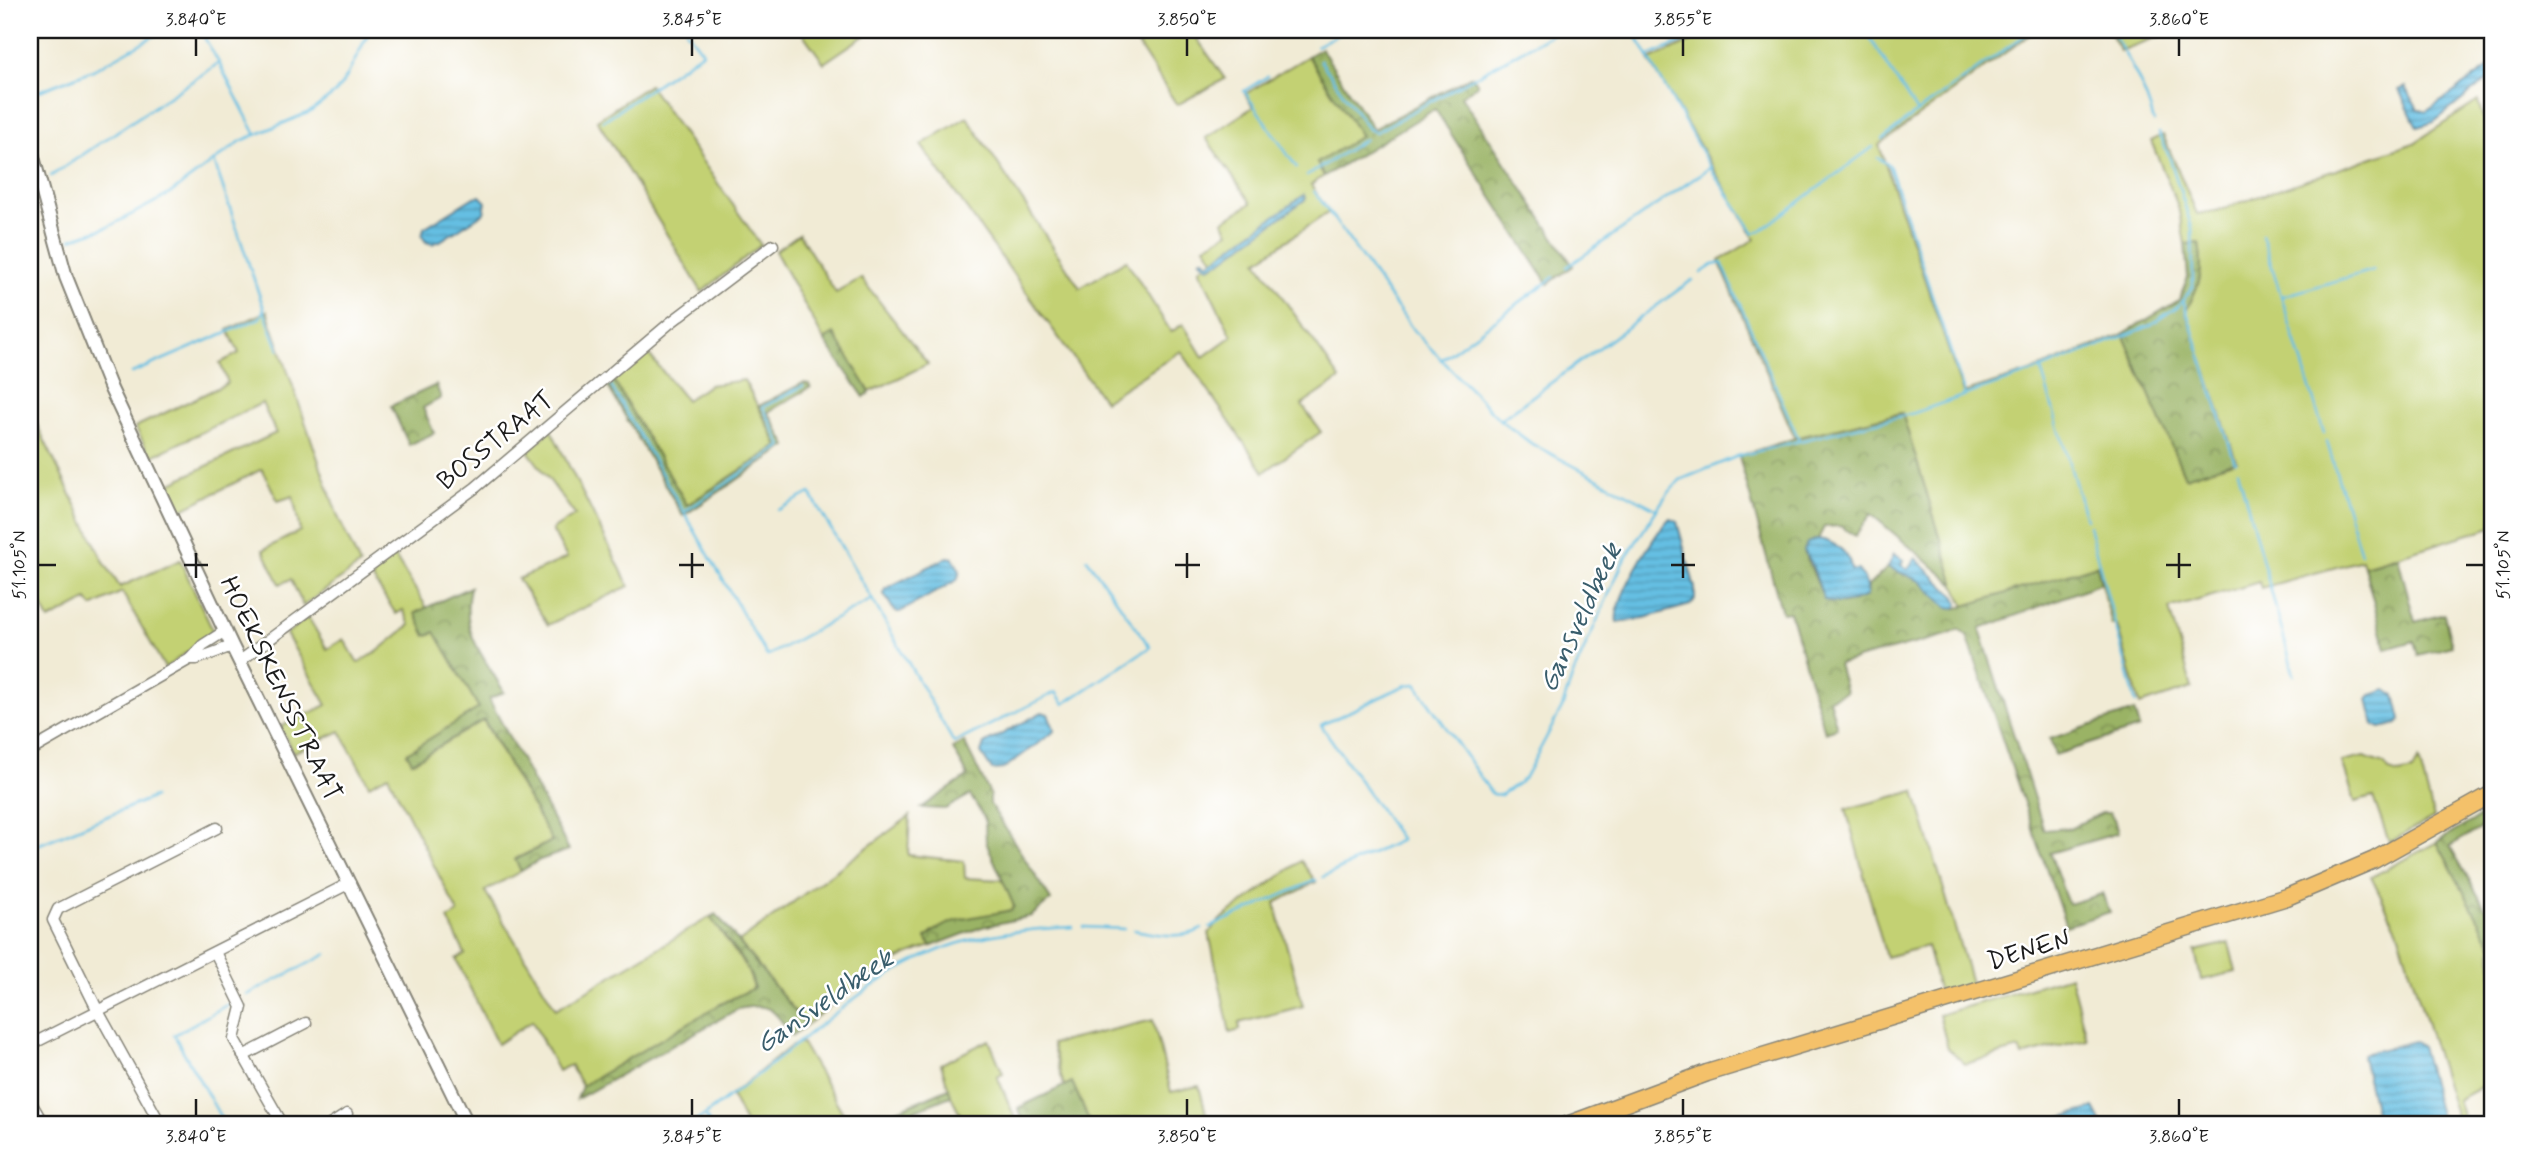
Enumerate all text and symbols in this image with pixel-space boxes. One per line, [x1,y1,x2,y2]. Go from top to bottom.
text: 3.840°E [166,8,226,32]
text: 3.845°E [662,8,722,32]
text: 3.850°E [1157,8,1217,32]
text: 3.855°E [1654,8,1712,32]
text: 3.860°E [2149,8,2209,32]
street label: BOSSTRAAT [430,383,562,499]
text: 51.105°N [8,530,32,600]
text: 51.105°N [2492,530,2516,600]
water label: Gansveldbeek [1530,536,1632,699]
street label: HOEKSKENSSTRAAT [211,571,349,807]
street label: DENEN [1983,922,2075,980]
water label: Gansveldbeek [749,940,903,1063]
text: 3.840°E [166,1125,226,1149]
text: 3.845°E [662,1125,722,1149]
text: 3.850°E [1157,1125,1217,1149]
text: 3.855°E [1654,1125,1712,1149]
text: 3.860°E [2149,1125,2209,1149]

